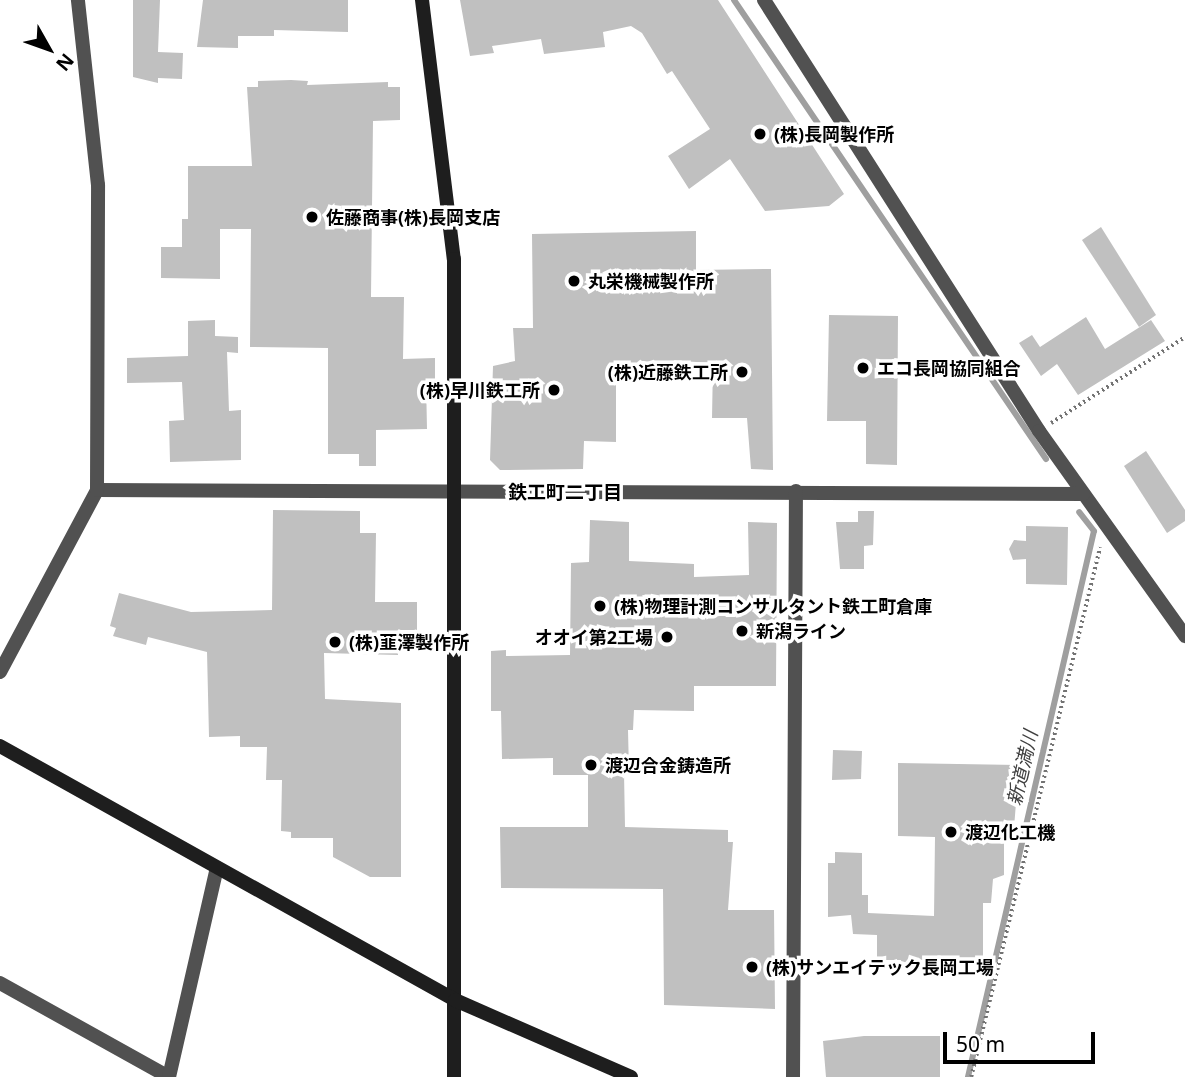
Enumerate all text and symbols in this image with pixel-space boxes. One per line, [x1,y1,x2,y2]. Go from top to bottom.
north arrow [14,14,84,84]
text: N [50,48,80,77]
place label: (株)長岡製作所 [774,123,894,145]
marker: (株)長岡製作所 [752,126,768,142]
place label: 佐藤商事(株)長岡支店 [326,206,500,228]
marker: 佐藤商事(株)長岡支店 [304,209,320,225]
place label: 丸栄機械製作所 [588,270,714,292]
marker: 丸栄機械製作所 [566,273,582,289]
place label: エコ長岡協同組合 [877,357,1021,379]
marker: エコ長岡協同組合 [855,360,871,376]
place label: (株)近藤鉄工所 [608,361,728,383]
marker: (株)近藤鉄工所 [734,364,750,380]
place label: (株)早川鉄工所 [420,379,540,401]
marker: (株)早川鉄工所 [546,382,562,398]
district label: 鉄工町二丁目 [508,482,622,504]
place label: (株)物理計測コンサルタント鉄工町倉庫 [614,595,932,617]
marker: (株)物理計測コンサルタント鉄工町倉庫 [592,598,608,614]
place label: 新潟ライン [756,620,846,642]
marker: 新潟ライン [734,623,750,639]
place label: オオイ第2工場 [535,626,653,648]
marker: オオイ第2工場 [659,629,675,645]
place label: (株)韮澤製作所 [349,631,469,653]
marker: (株)韮澤製作所 [327,634,343,650]
water label: 新道満川 [1003,728,1043,808]
place label: 渡辺合金鋳造所 [605,754,731,776]
marker: 渡辺合金鋳造所 [583,757,599,773]
place label: 渡辺化工機 [965,821,1055,843]
marker: 渡辺化工機 [943,824,959,840]
place label: (株)サンエイテック長岡工場 [766,956,994,978]
marker: (株)サンエイテック長岡工場 [744,959,760,975]
scale bar [947,1018,1099,1062]
text: 50 m [956,1030,1005,1058]

